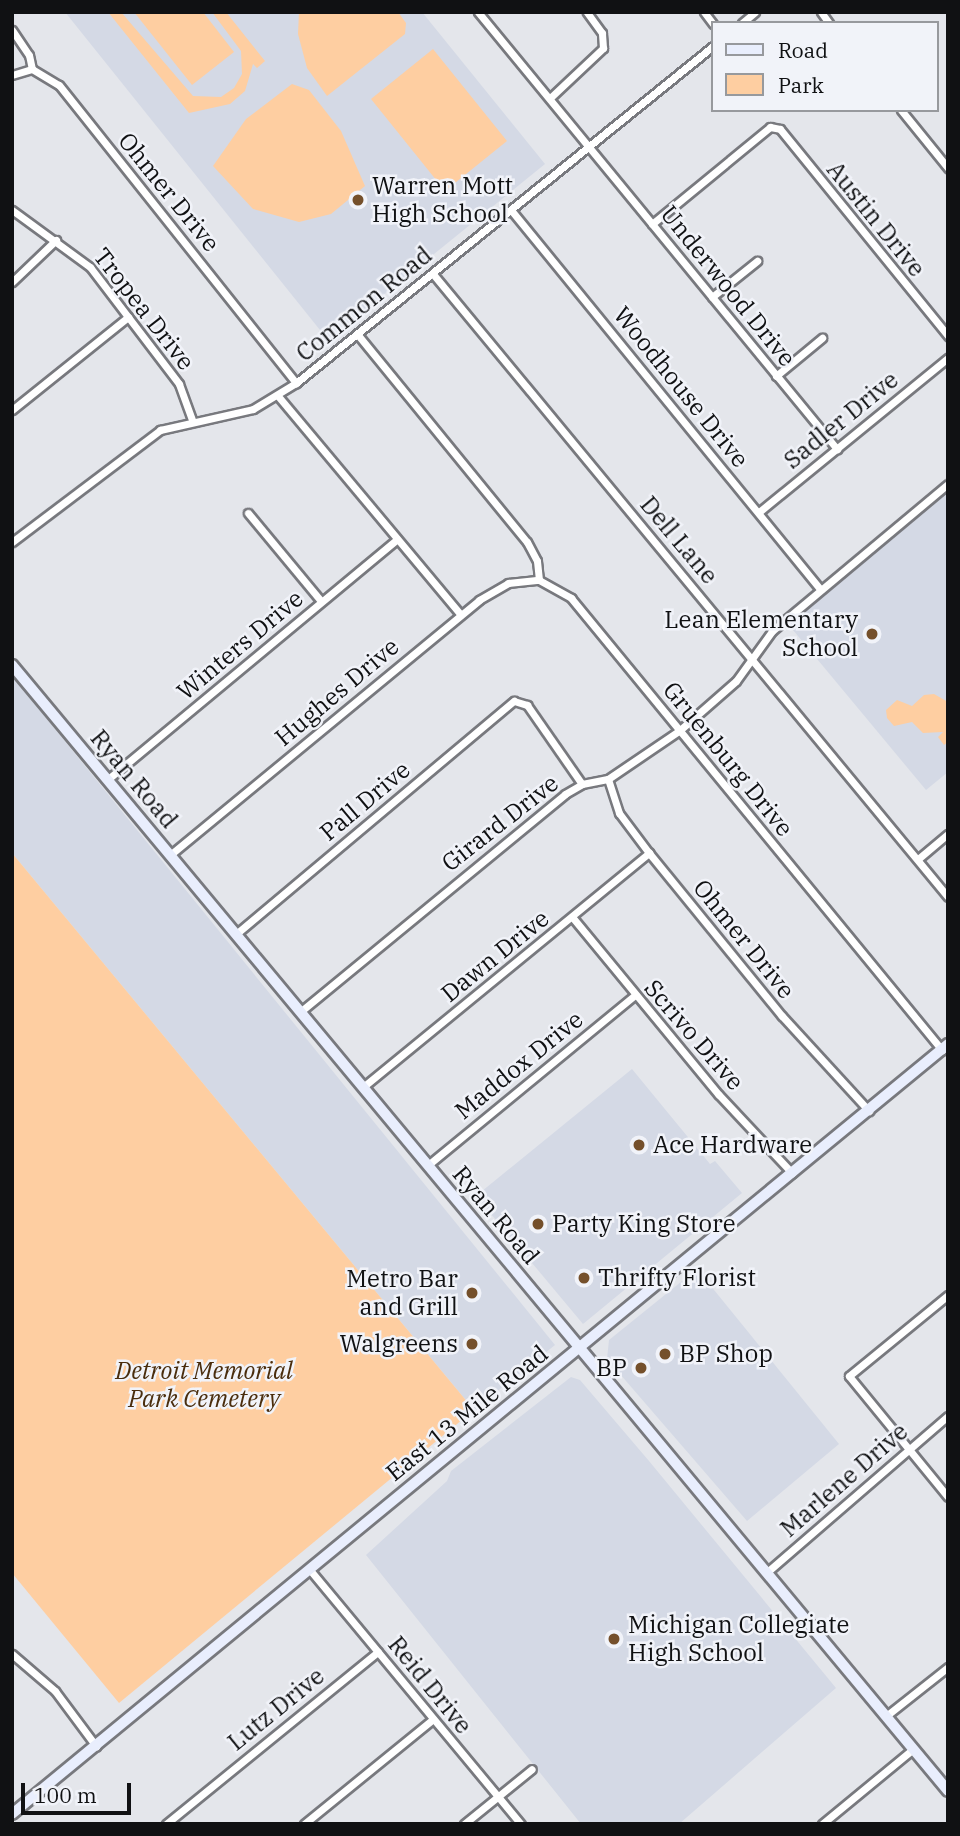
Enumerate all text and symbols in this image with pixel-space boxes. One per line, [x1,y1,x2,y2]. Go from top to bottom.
legend [712,21,939,112]
text: Road [778,36,828,64]
text: Park [778,71,824,99]
street label: Ohmer Drive [112,127,226,257]
street label: Austin Drive [821,156,931,282]
place label: Warren Mott High School [372,172,513,228]
marker: Warren Mott High School [350,192,366,208]
street label: Underwood Drive [654,200,802,372]
street label: Common Road [290,240,438,368]
street label: Tropea Drive [87,242,201,376]
street label: Woodhouse Drive [607,301,755,473]
street label: Sadler Drive [778,365,904,475]
street label: Dell Lane [634,490,724,590]
street label: Winters Drive [171,584,309,706]
place label: Lean Elementary School [664,606,858,662]
marker: Lean Elementary School [864,626,880,642]
street label: Hughes Drive [269,632,405,752]
street label: Gruenburg Drive [657,676,799,842]
street label: Ryan Road [84,724,184,834]
street label: Pall Drive [314,755,416,847]
street label: Girard Drive [436,769,564,877]
street label: Ohmer Drive [687,874,801,1004]
street label: Dawn Drive [435,904,555,1008]
street label: Scrivo Drive [638,974,750,1096]
street label: Maddox Drive [449,1005,589,1125]
place label: Ace Hardware [653,1131,812,1159]
marker: Ace Hardware [631,1137,647,1153]
street label: Ryan Road [446,1160,546,1270]
place label: Party King Store [552,1210,736,1238]
marker: Party King Store [530,1216,546,1232]
place label: Thrifty Florist [598,1264,756,1292]
place label: Metro Bar and Grill [346,1265,458,1321]
marker: Thrifty Florist [576,1270,592,1286]
marker: Metro Bar and Grill [464,1285,480,1301]
place label: Walgreens [339,1330,458,1358]
marker: Walgreens [464,1336,480,1352]
street label: East 13 Mile Road [380,1339,554,1487]
place label: BP Shop [679,1340,773,1368]
marker: BP Shop [657,1346,673,1362]
place label: BP [596,1354,627,1382]
park label: Detroit Memorial Park Cemetery [115,1357,293,1413]
marker: BP [633,1360,649,1376]
street label: Marlene Drive [775,1417,913,1543]
place label: Michigan Collegiate High School [628,1611,849,1667]
street label: Reid Drive [382,1631,478,1739]
marker: Michigan Collegiate High School [606,1631,622,1647]
street label: Lutz Drive [222,1661,330,1757]
scale bar [24,1770,135,1814]
text: 100 m [34,1781,97,1809]

